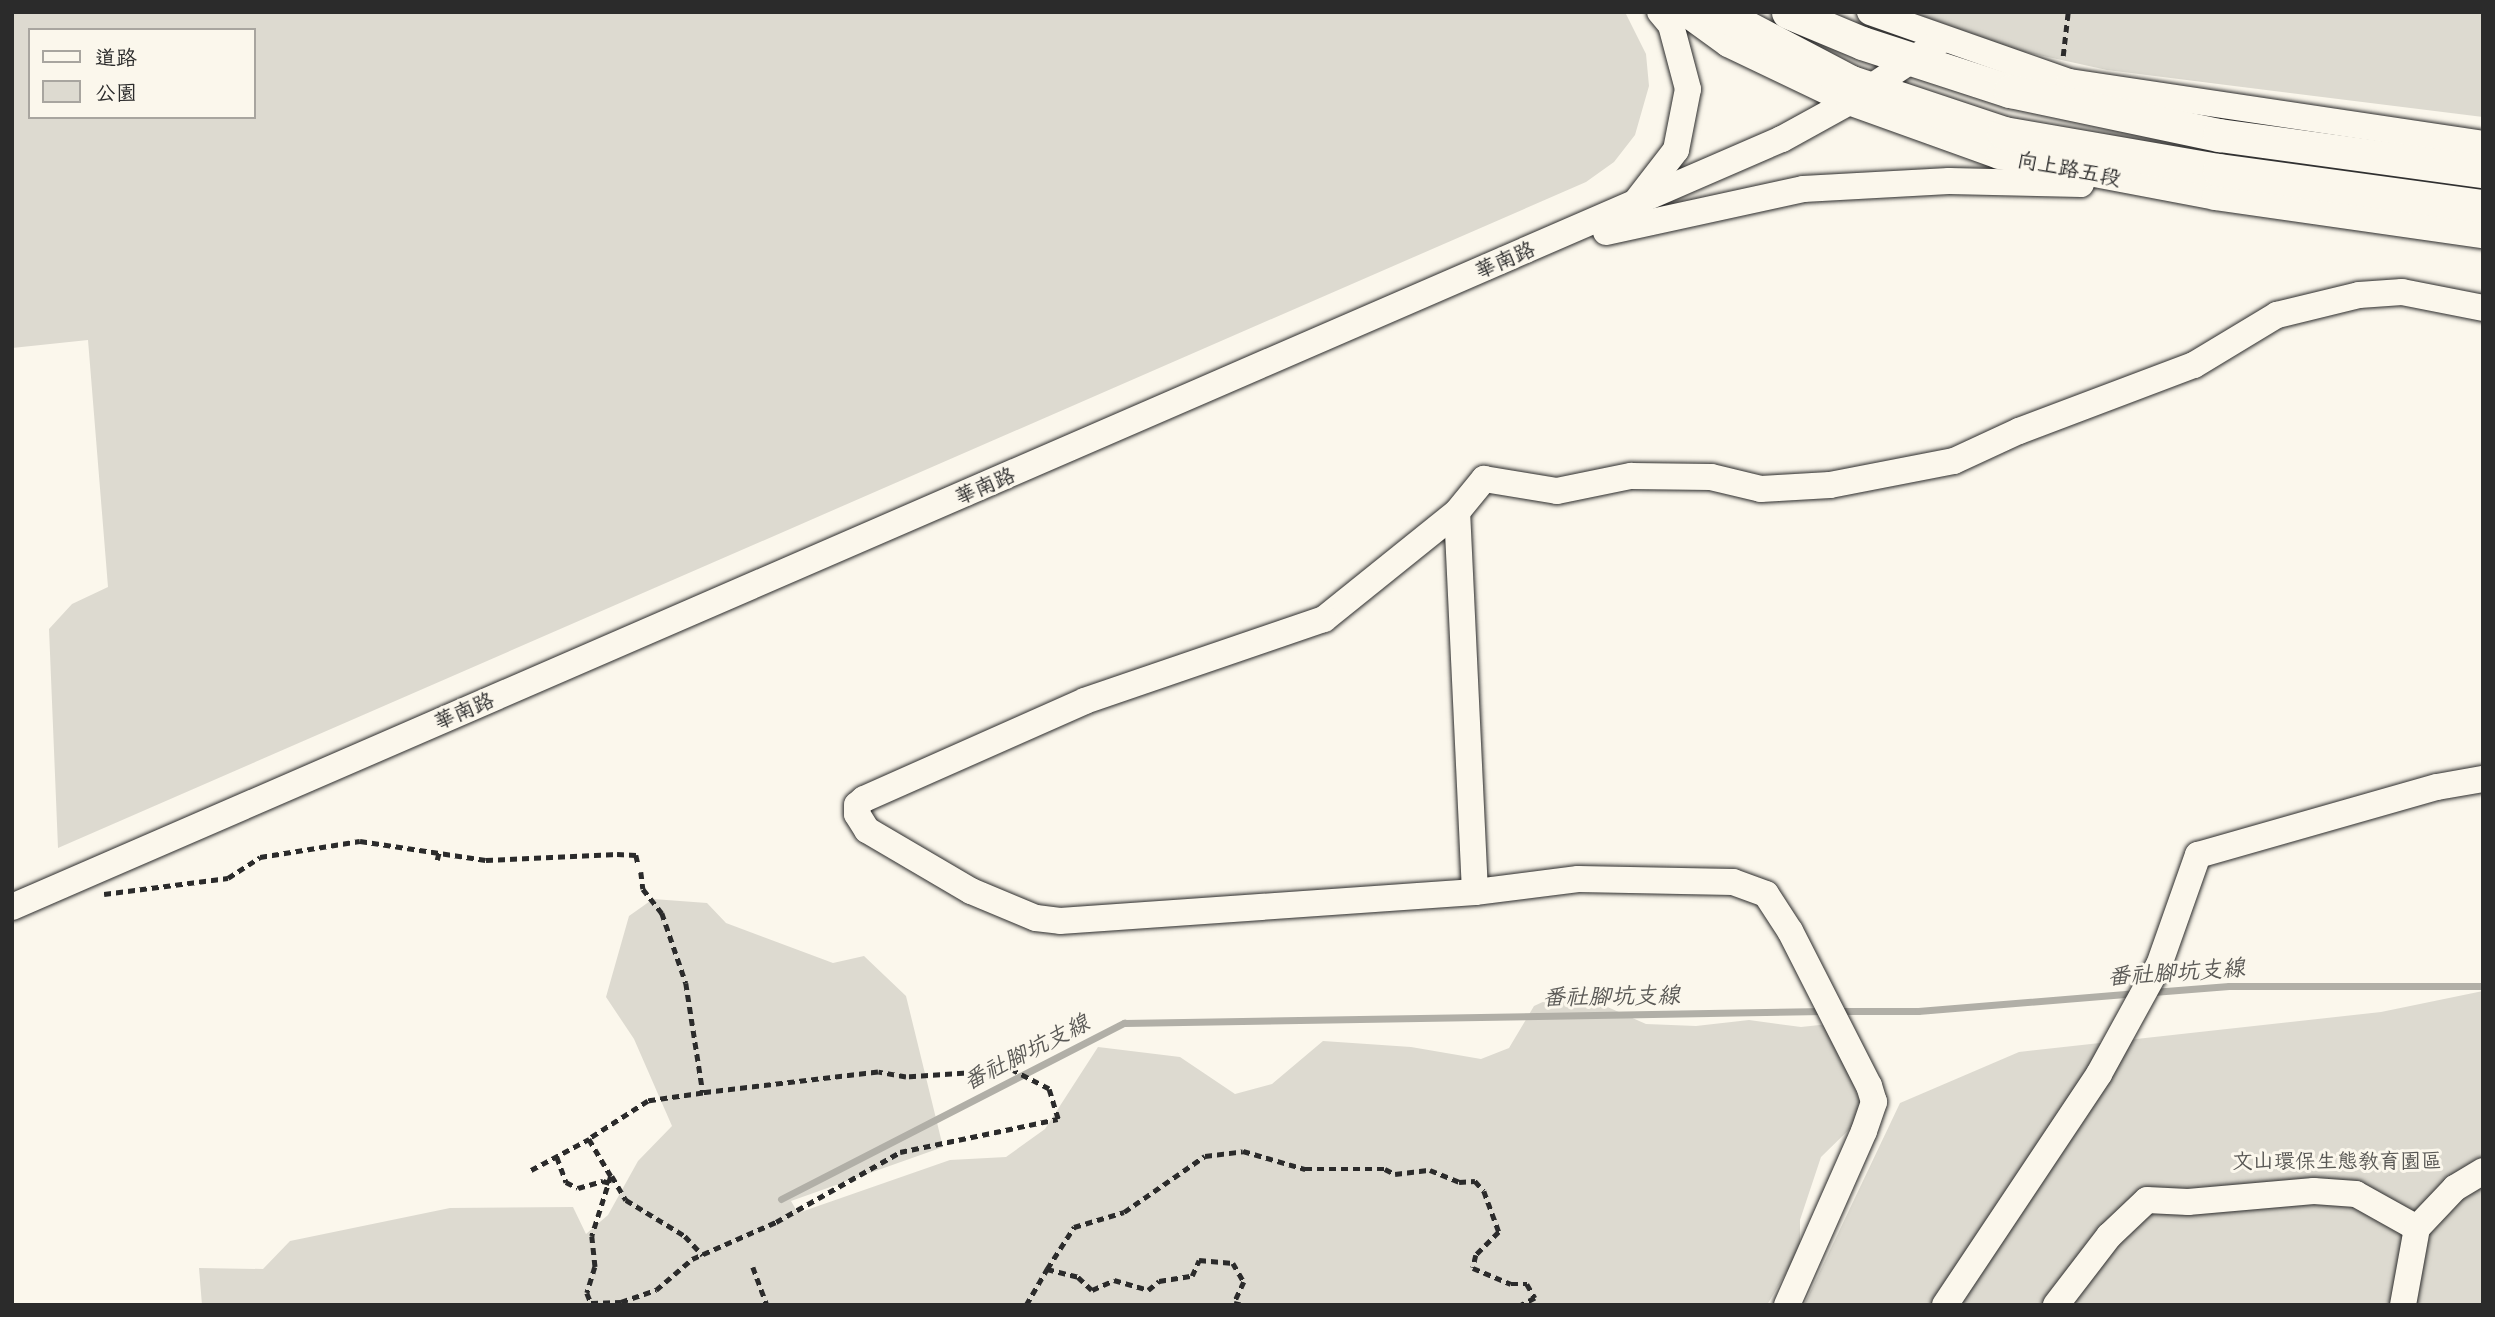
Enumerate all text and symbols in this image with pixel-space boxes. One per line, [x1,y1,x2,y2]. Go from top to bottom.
legend [28,28,256,119]
text: 道路 [95,44,137,71]
text: 公園 [95,79,137,106]
street label: 向上路五段 [2015,147,2123,191]
street label: 華南路 [1471,236,1539,284]
street label: 華南路 [951,462,1019,510]
street label: 華南路 [430,687,498,735]
water label: 番社腳坑支線 [2106,953,2246,991]
water label: 番社腳坑支線 [1542,981,1680,1011]
water label: 番社腳坑支線 [958,1008,1094,1096]
park label: 文山環保生態教育園區 [2232,1148,2442,1174]

